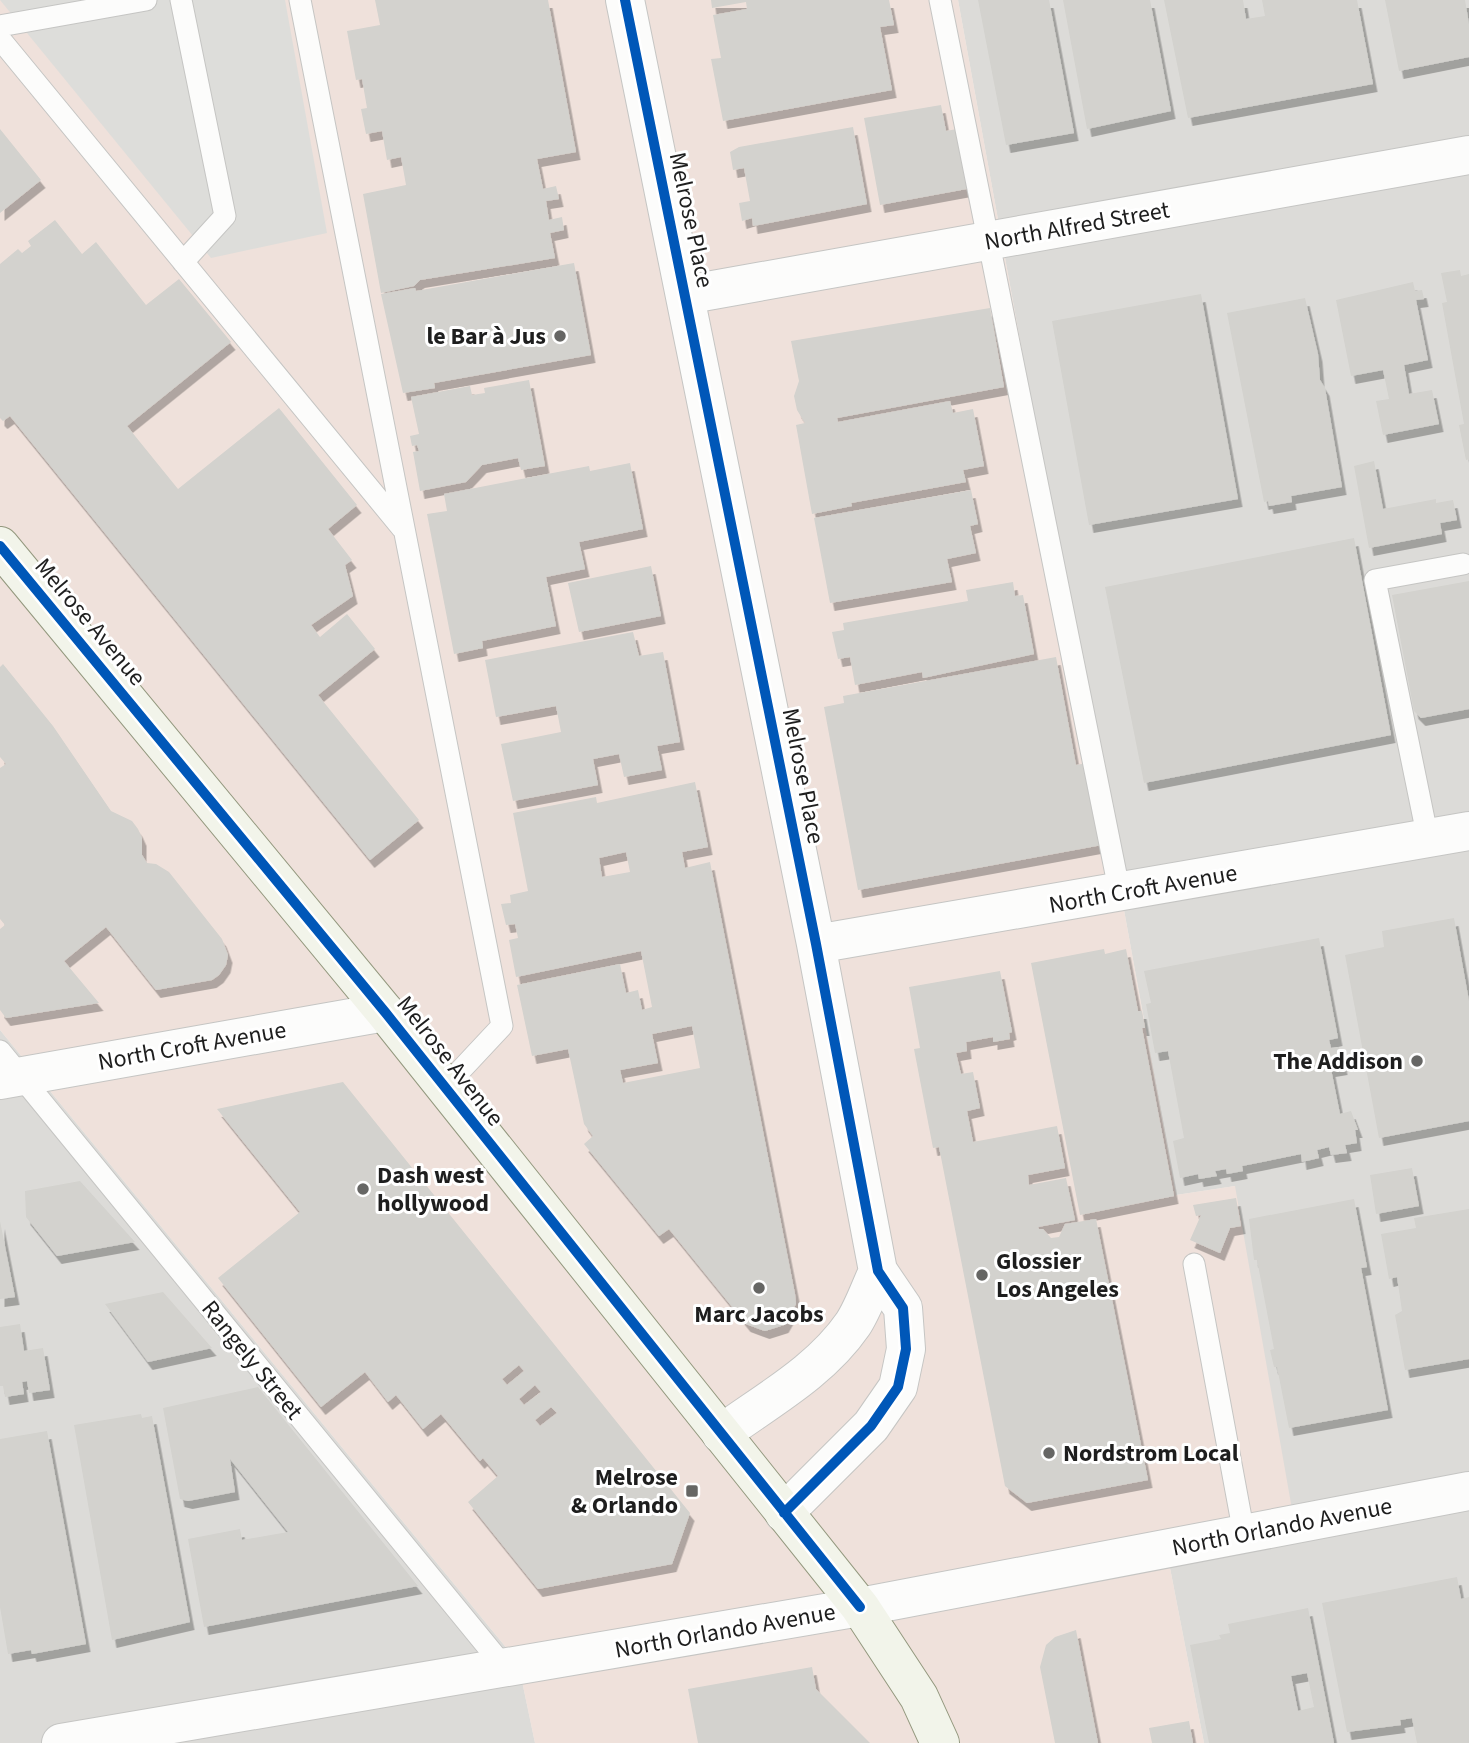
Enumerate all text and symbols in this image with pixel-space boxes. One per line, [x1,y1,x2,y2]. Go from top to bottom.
street label: Melrose Place [660,149,722,291]
street label: North Alfred Street [982,193,1172,259]
place label: le Bar à Jus [426,319,546,354]
marker: le Bar à Jus [552,328,568,344]
street label: Melrose Avenue [26,551,154,693]
street label: Melrose Place [773,705,833,847]
street label: North Croft Avenue [1046,855,1240,923]
street label: Melrose Avenue [388,988,512,1134]
street label: North Croft Avenue [95,1012,289,1080]
place label: The Addison [1273,1044,1403,1079]
marker: The Addison [1409,1053,1425,1069]
place label: Dash west hollywood [377,1158,489,1221]
marker: Dash west hollywood [355,1181,371,1197]
place label: Glossier Los Angeles [996,1244,1119,1307]
marker: Glossier Los Angeles [974,1267,990,1283]
marker: Marc Jacobs [751,1280,767,1296]
street label: Rangely Street [193,1293,311,1427]
place label: Marc Jacobs [694,1297,824,1332]
place label: Nordstrom Local [1063,1436,1239,1471]
marker: Nordstrom Local [1041,1445,1057,1461]
place label: Melrose & Orlando [571,1460,678,1523]
marker: Melrose & Orlando [684,1483,700,1499]
street label: North Orlando Avenue [1169,1488,1395,1566]
street label: North Orlando Avenue [612,1594,838,1668]

